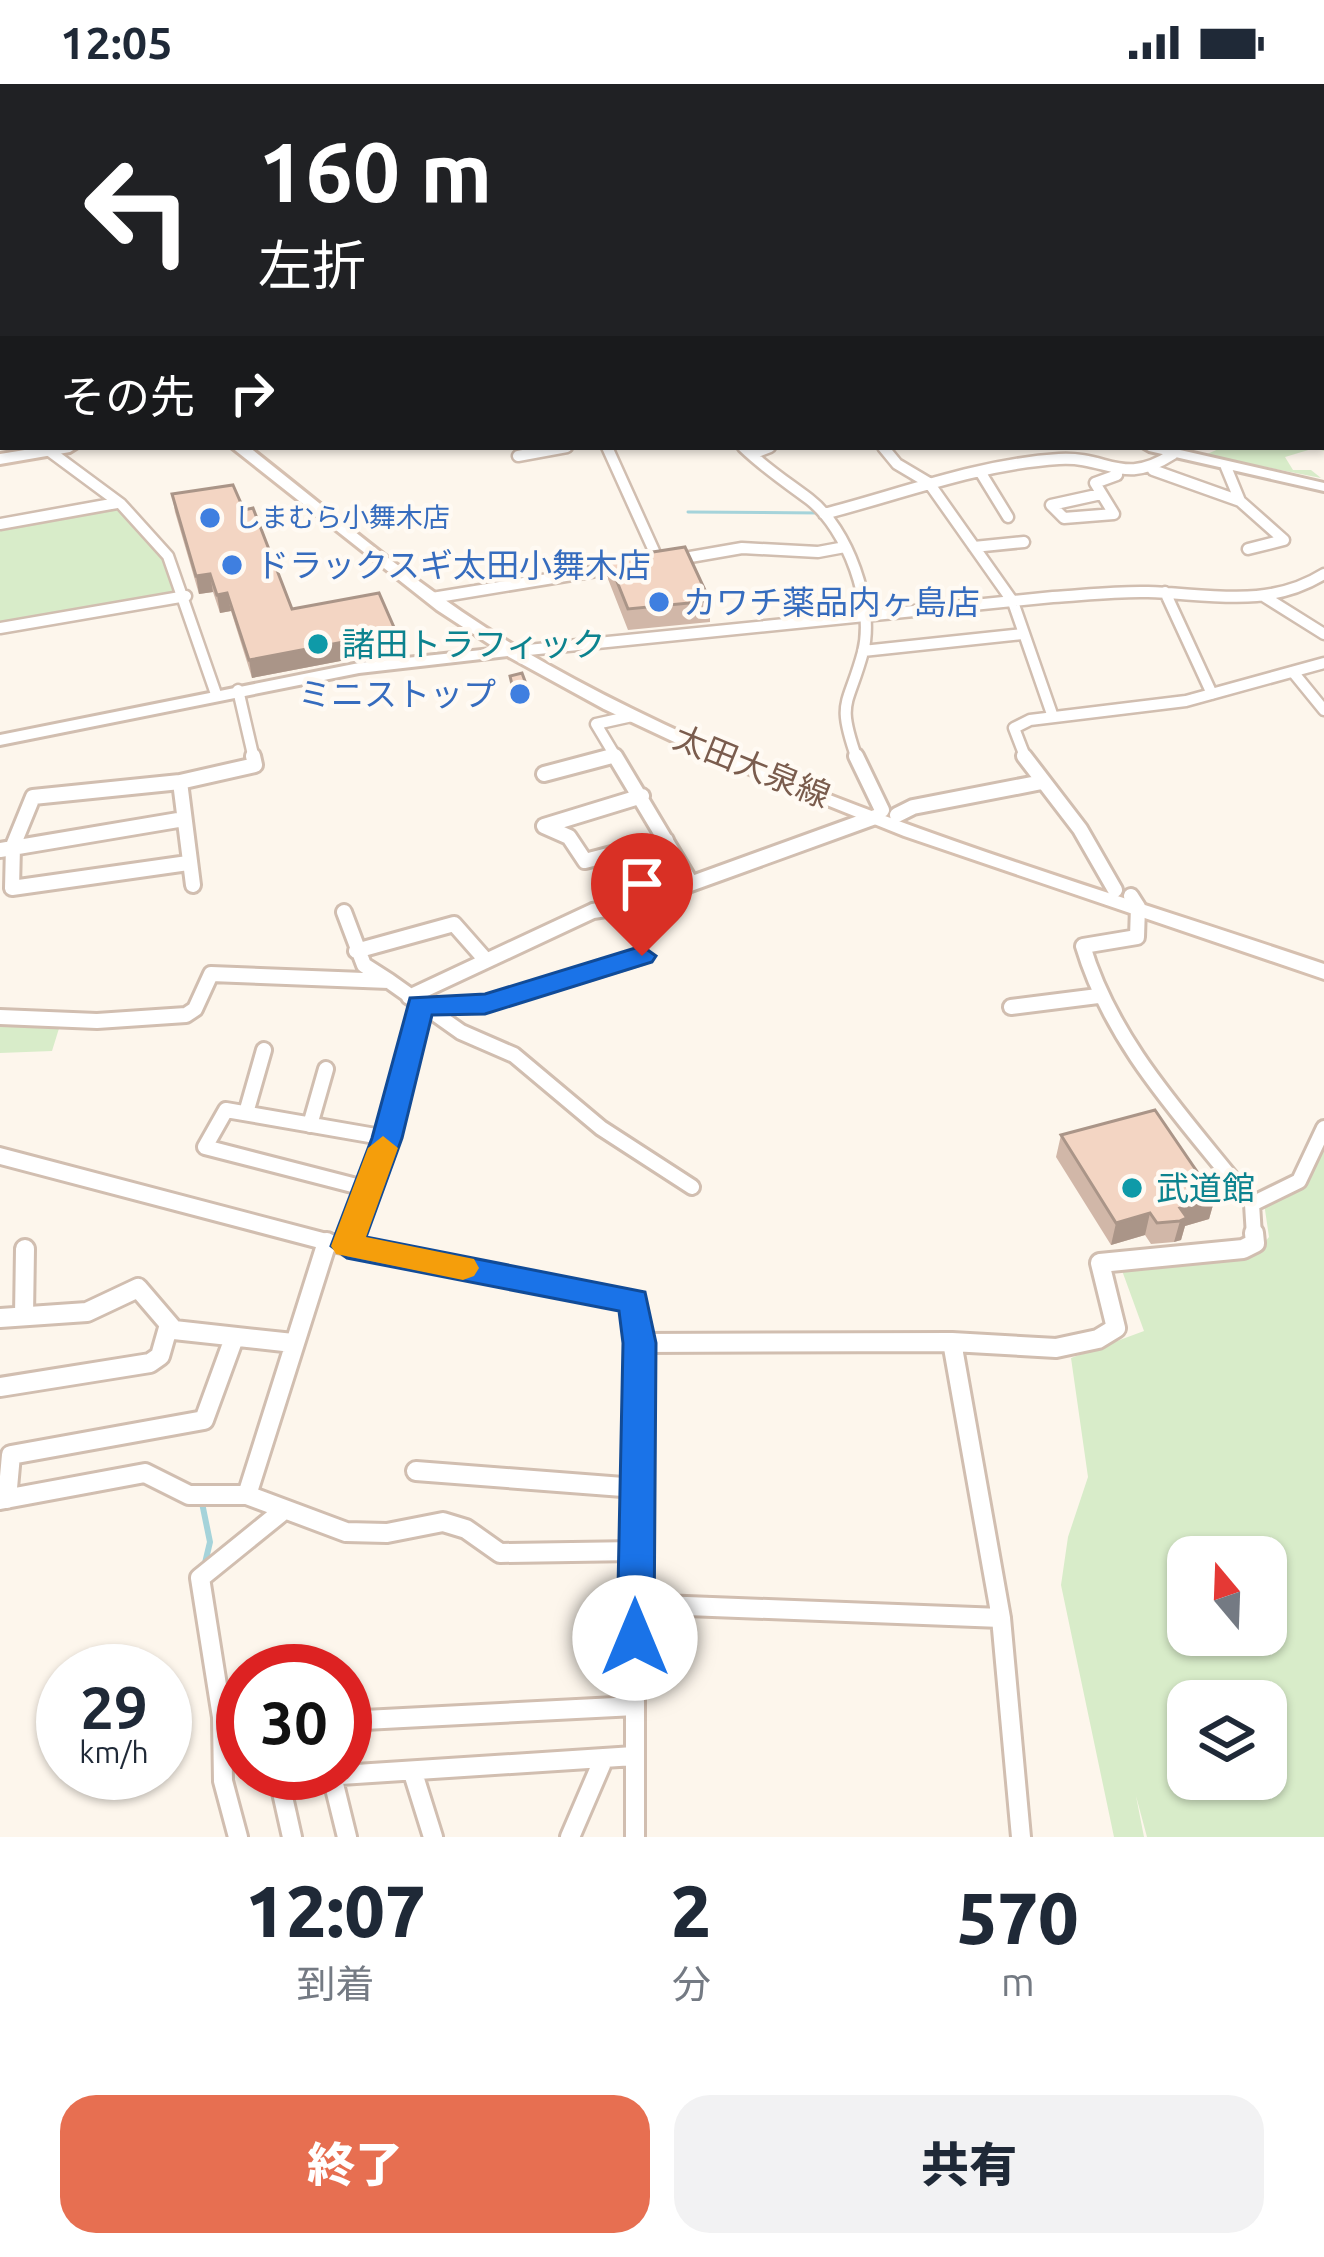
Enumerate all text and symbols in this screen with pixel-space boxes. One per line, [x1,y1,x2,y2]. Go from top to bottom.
text: 12:05 [60,17,173,68]
text: 160 m [258,124,492,218]
icon: left [60,132,216,288]
text: 左折 [258,235,366,295]
icon: right [219,360,285,426]
text: その先 [60,371,195,422]
place label: しまむら小舞木店 [234,502,450,532]
marker: しまむら小舞木店 [197,505,223,531]
place label: ドラックスギ太田小舞木店 [256,546,651,583]
marker: ドラックスギ太田小舞木店 [219,552,245,578]
place label: カワチ薬品内ヶ島店 [683,583,980,620]
marker: カワチ薬品内ヶ島店 [646,589,672,615]
place label: 諸田トラフィック [342,625,605,662]
marker: 諸田トラフィック [305,631,331,657]
place label: ミニストップ [298,675,496,712]
marker: ミニストップ [507,681,533,707]
street label: 太田大泉線 [669,717,836,814]
pin [591,833,693,956]
icon: arrive [609,851,675,917]
place label: 武道館 [1156,1169,1255,1206]
marker: 武道館 [1119,1175,1145,1201]
north arrow [1167,1536,1287,1656]
map controls [1167,1536,1287,1800]
position arrow [572,1575,698,1701]
speed limit sign: 30 [216,1644,372,1800]
text: 29 [80,1673,148,1740]
button: layers [1167,1680,1287,1800]
text: km/h [79,1735,149,1769]
text: 12:07 [245,1870,426,1951]
text: 2 [671,1870,711,1951]
text: 570 [957,1877,1079,1958]
text: m [1001,1960,1035,2003]
text: 到着 [296,1962,374,2005]
text: 分 [672,1962,711,2005]
button: 終了 [60,2095,650,2233]
button: 共有 [674,2095,1264,2233]

